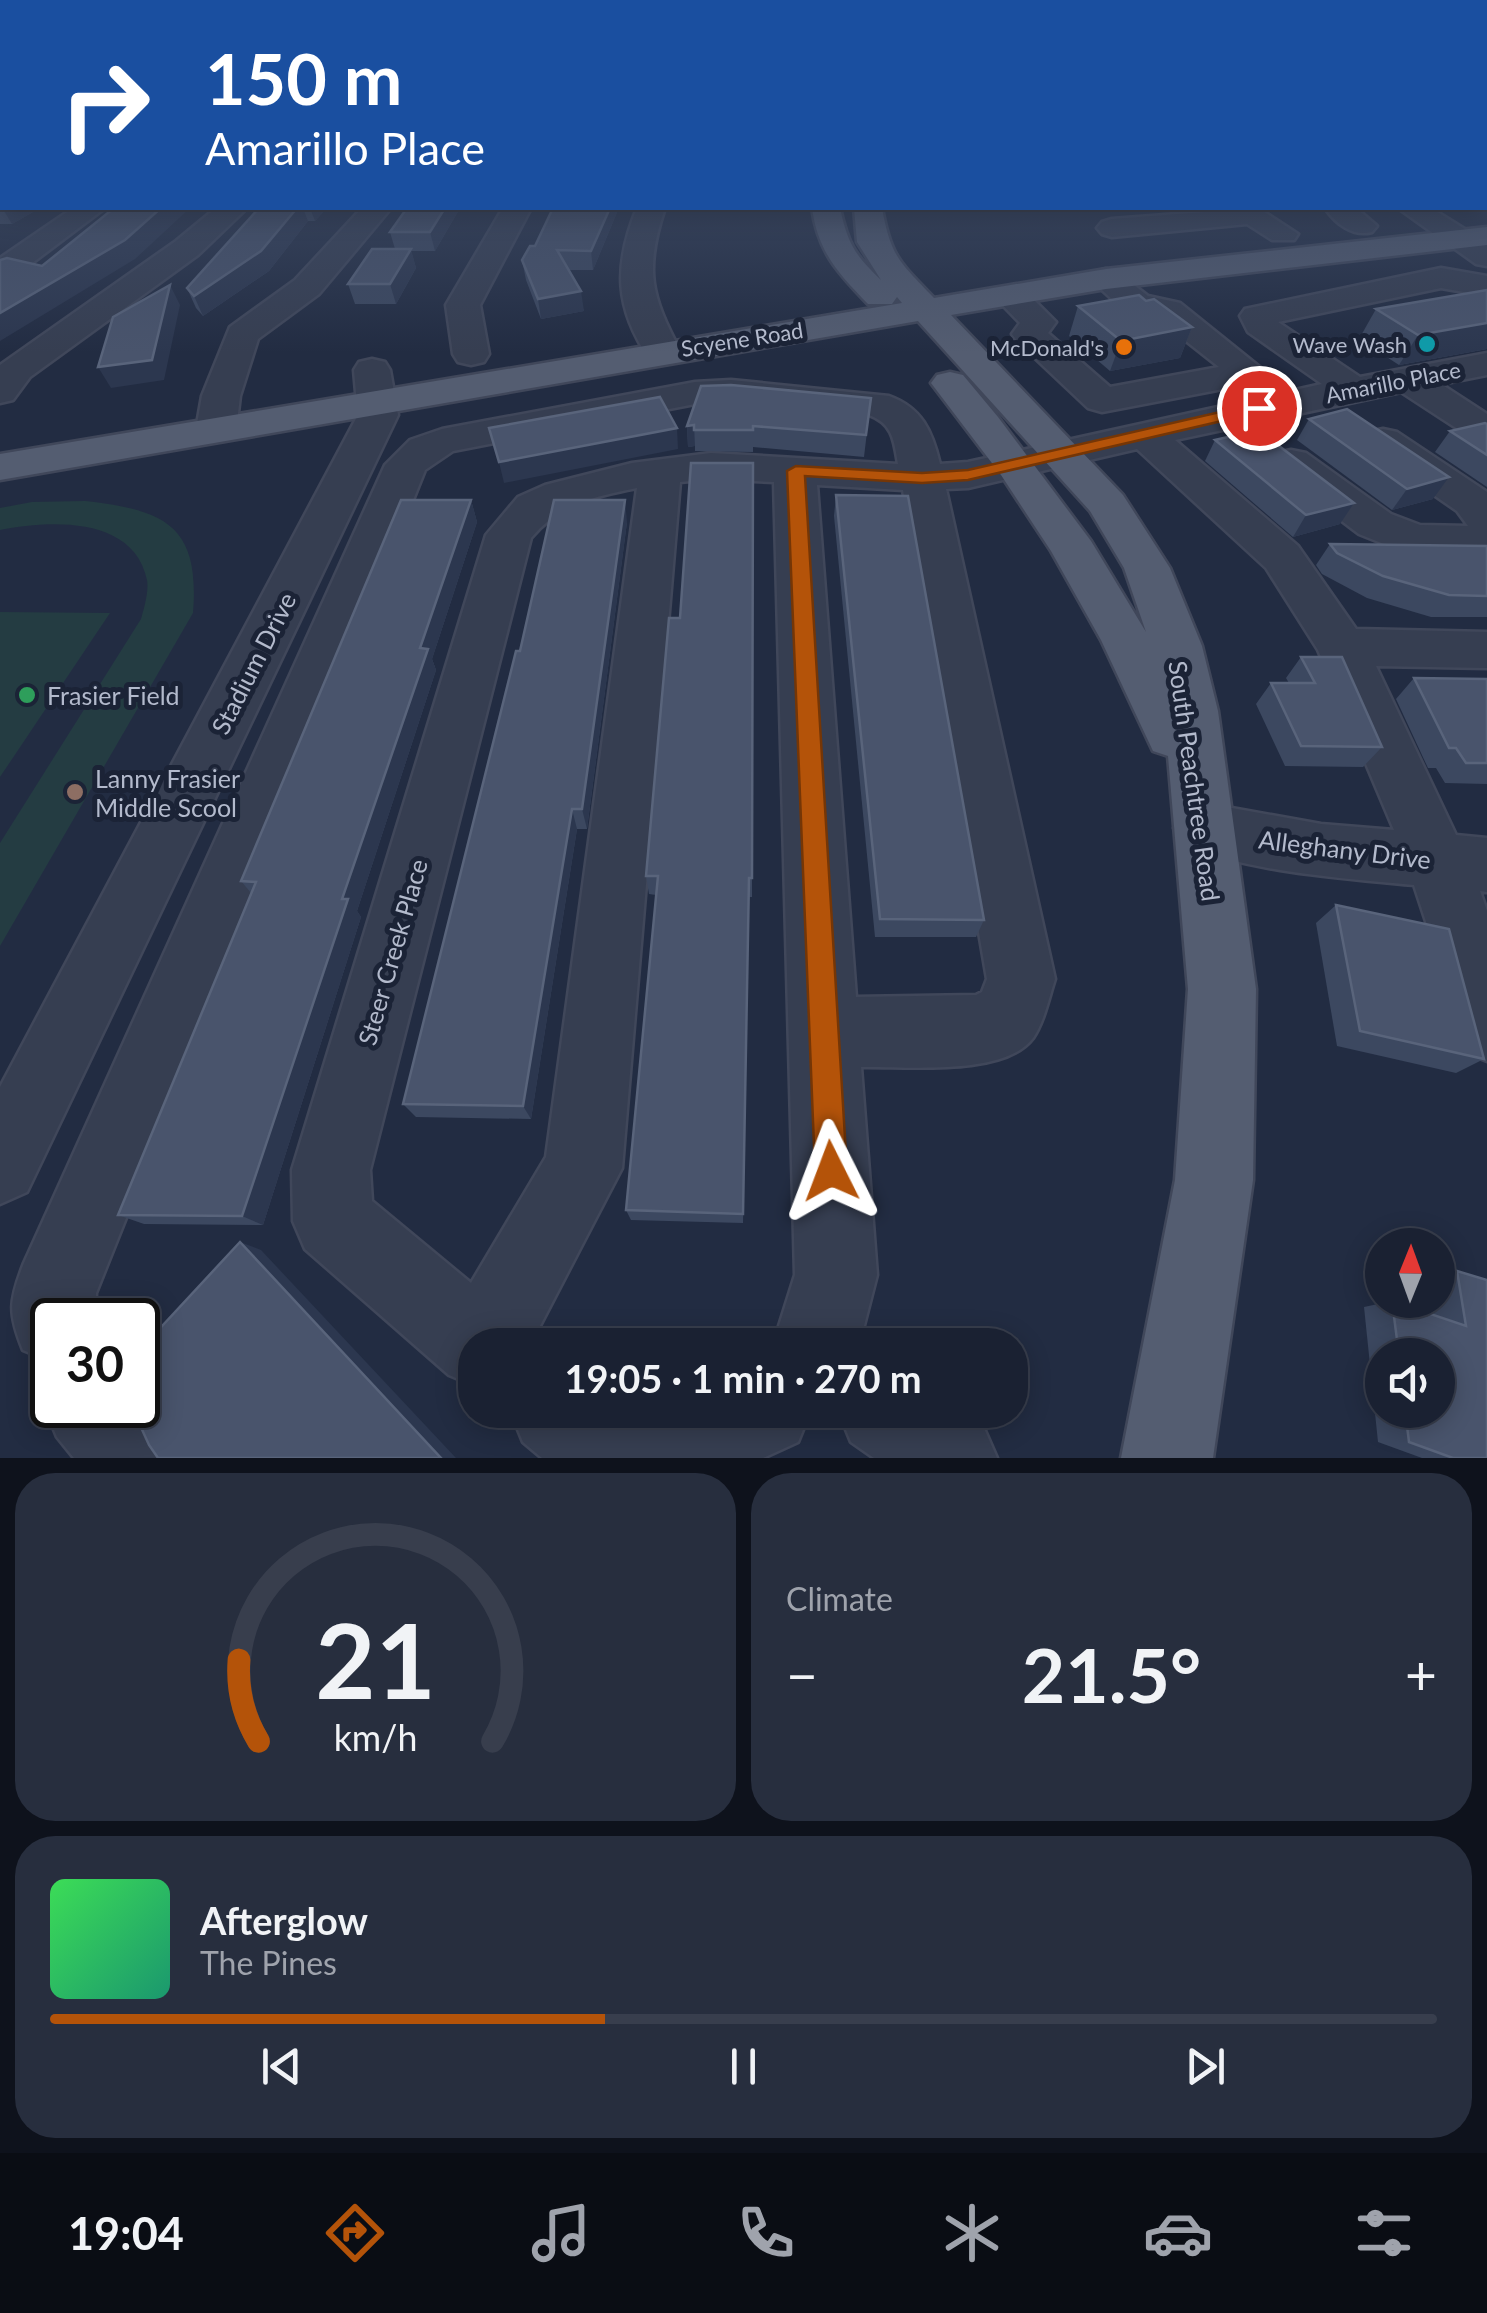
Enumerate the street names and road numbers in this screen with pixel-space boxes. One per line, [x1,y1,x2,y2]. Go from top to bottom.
street label: Scyene Road [679,316,805,362]
street label: Amarillo Place [1323,356,1463,408]
street label: Stadium Drive [204,587,302,739]
street label: South Peachtree Road [1163,659,1227,903]
street label: Alleghany Drive [1257,824,1433,874]
street label: Steer Creek Place [351,856,433,1048]

